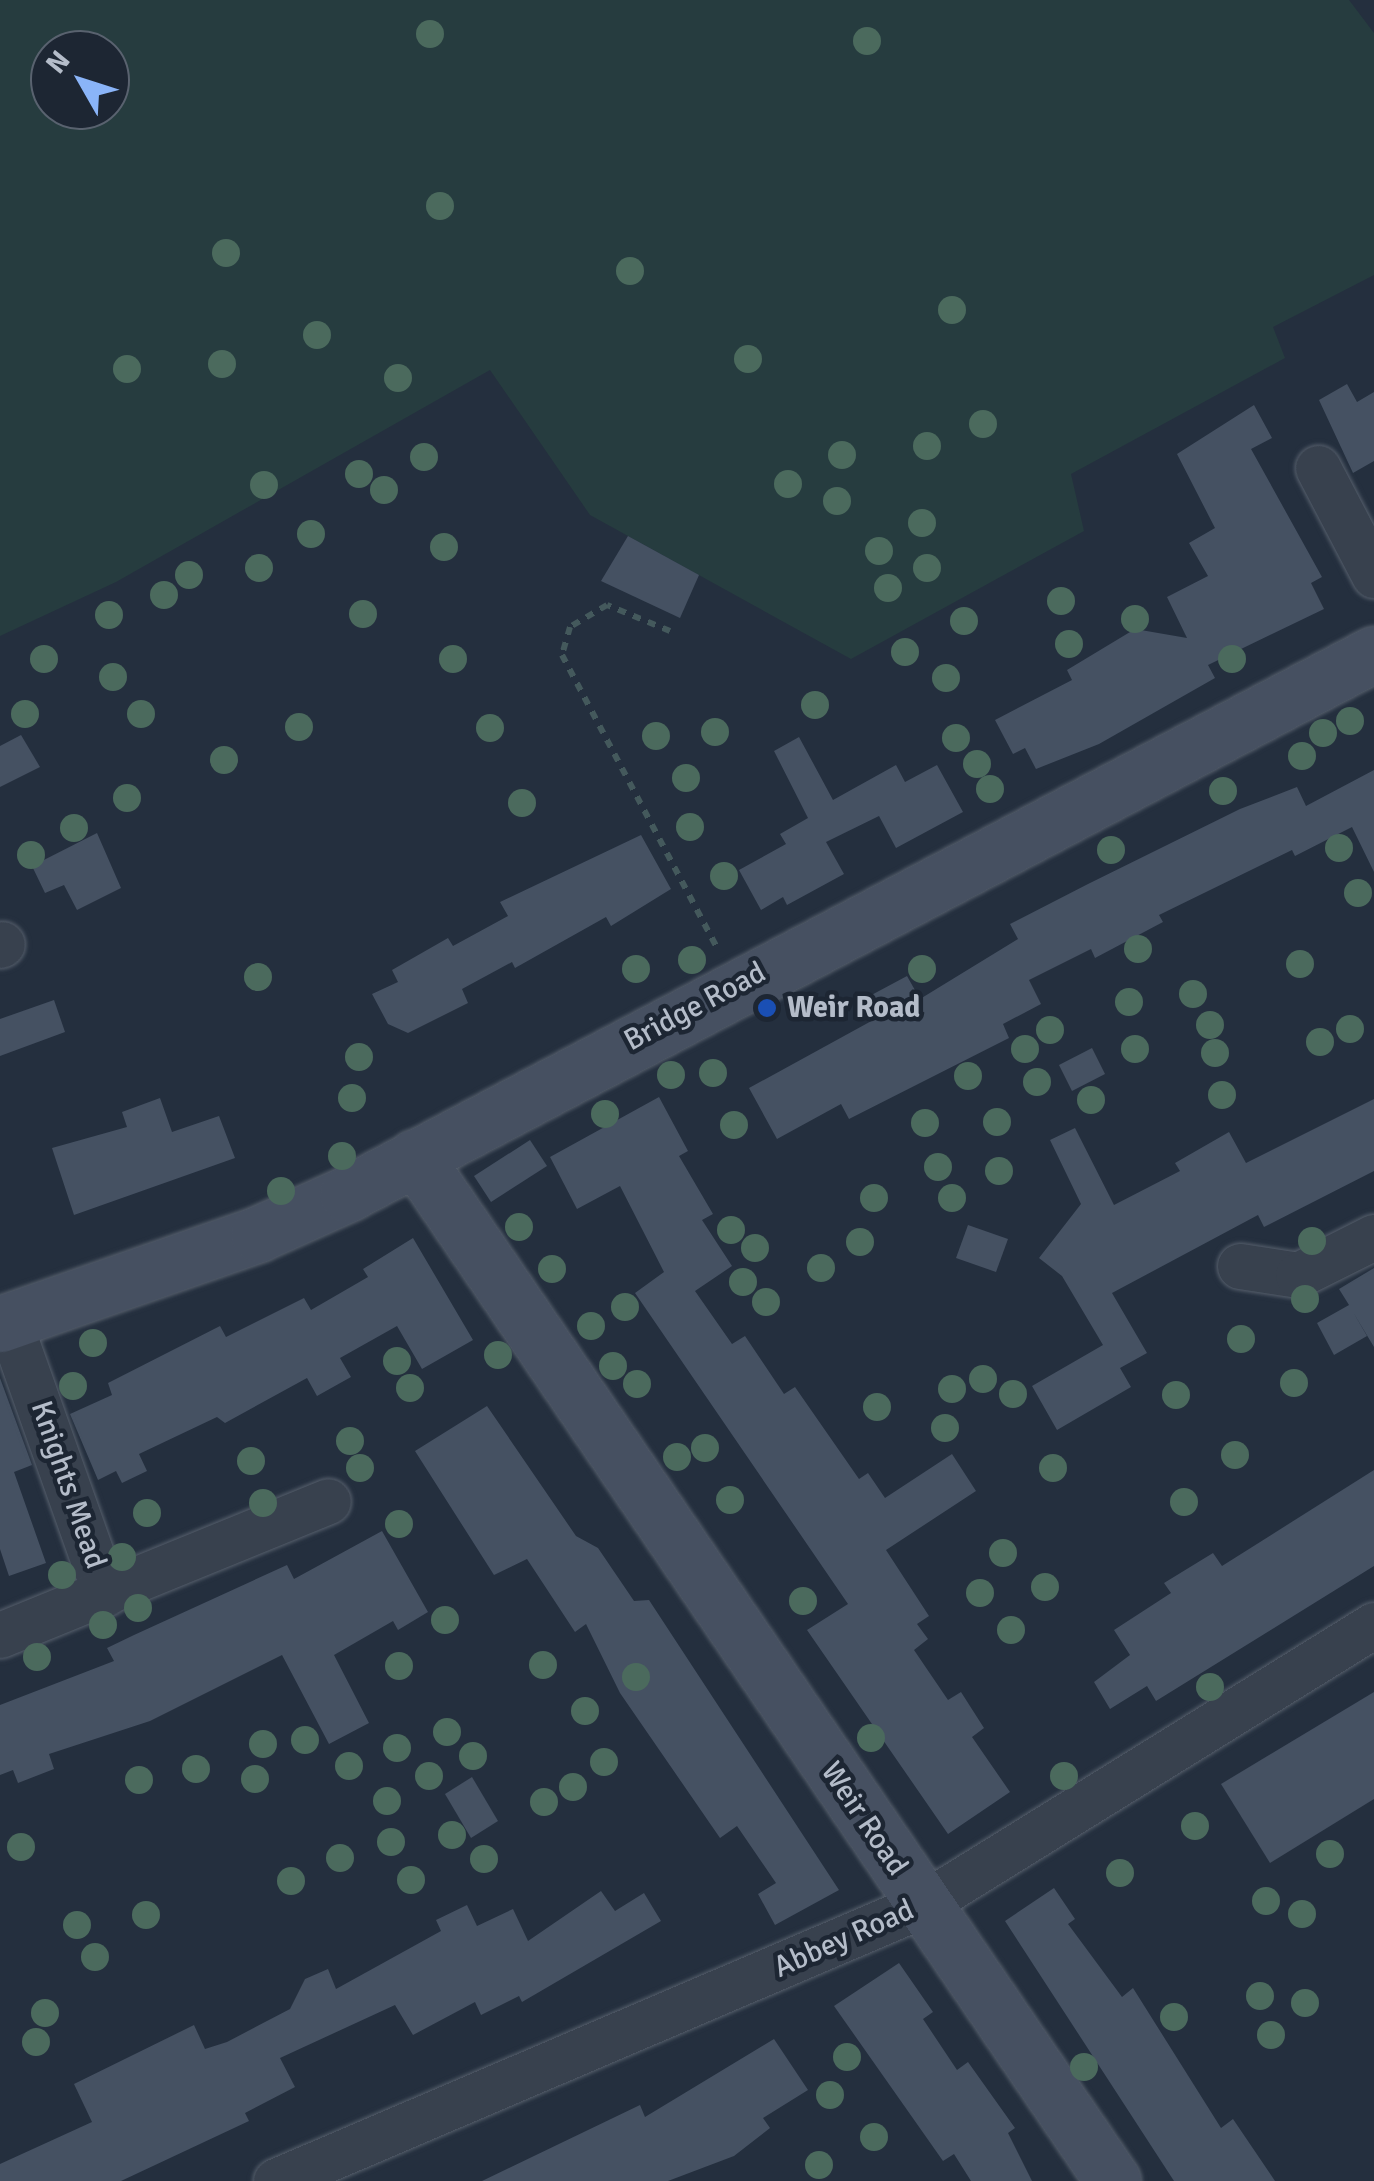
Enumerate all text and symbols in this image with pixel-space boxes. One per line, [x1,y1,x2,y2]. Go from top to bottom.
north arrow [30,30,130,130]
text: N [39,44,78,81]
street label: Bridge Road [618,955,772,1059]
place label: Weir Road [787,990,920,1026]
marker: Weir Road [756,997,778,1019]
street label: Knights Mead [22,1396,114,1574]
street label: Weir Road [813,1755,915,1883]
street label: Abbey Road [768,1892,920,1986]

